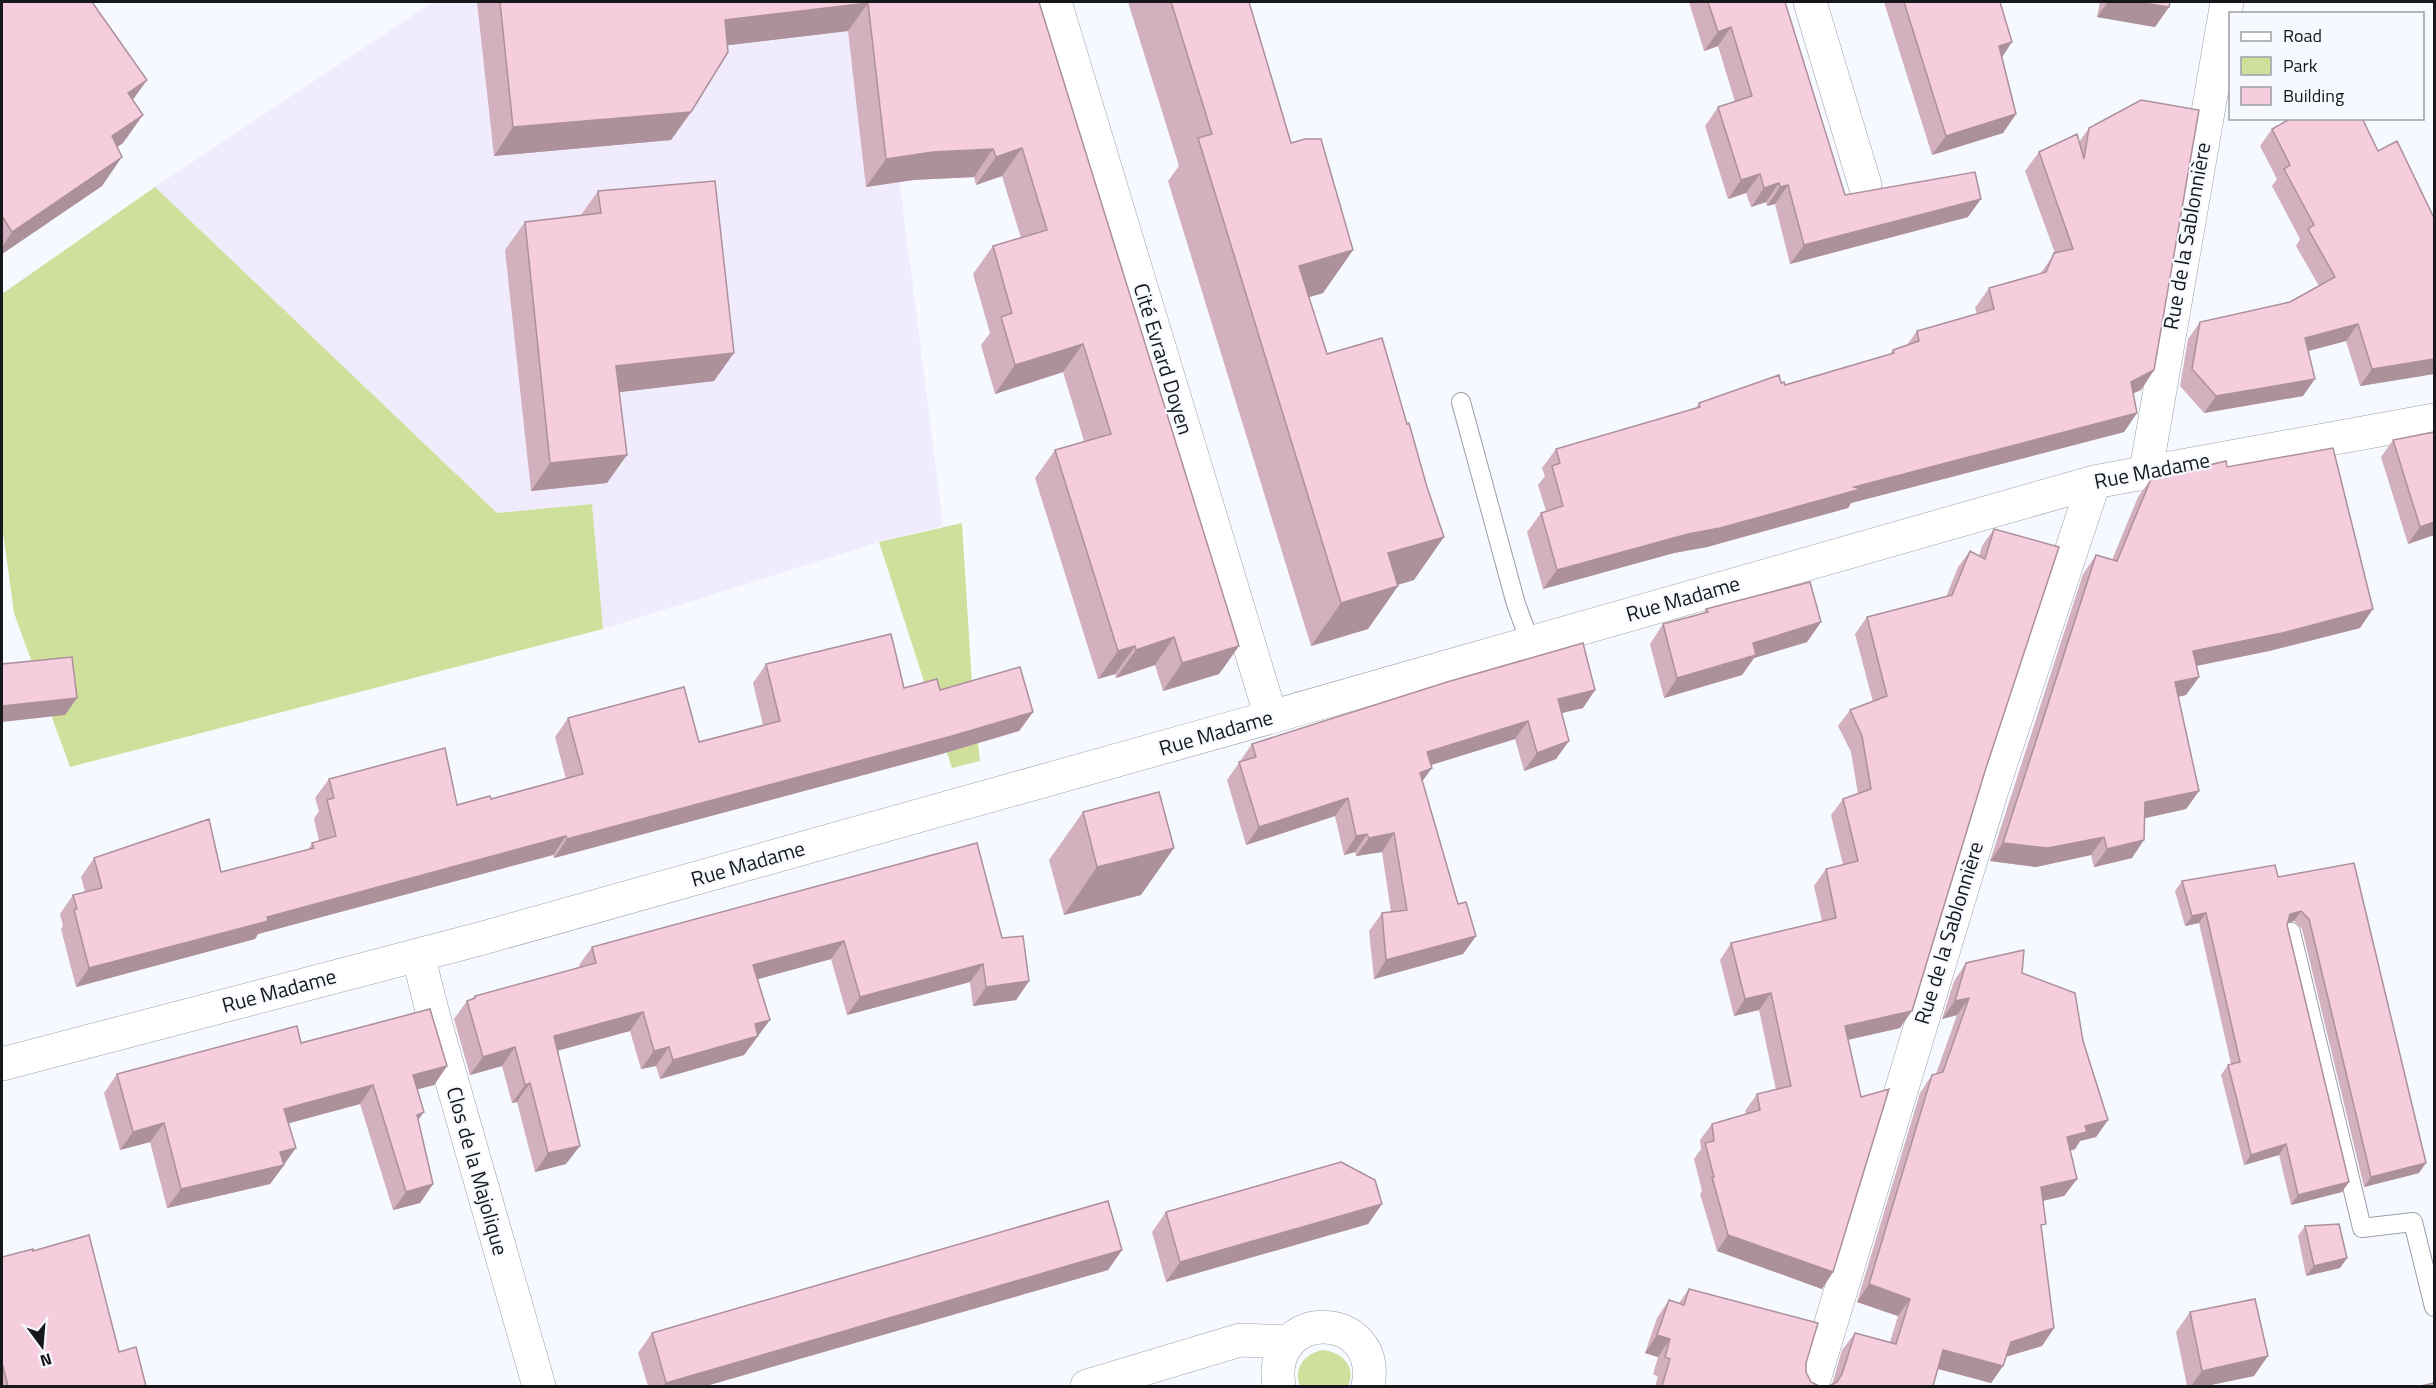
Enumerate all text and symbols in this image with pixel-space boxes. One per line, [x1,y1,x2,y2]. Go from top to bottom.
legend [2229,12,2424,120]
text: Road [2283,22,2322,49]
text: Park [2283,52,2318,79]
text: Building [2283,82,2344,109]
street label: Rue de la Sablonnière [2154,140,2218,332]
street label: Cité Evrard Doyen [1126,279,1202,438]
street label: Rue Madame [2091,443,2212,497]
street label: Rue Madame [1622,567,1743,630]
street label: Rue Madame [1155,701,1276,764]
street label: Rue Madame [687,832,808,895]
street label: Rue de la Sablonnière [1905,837,1991,1028]
street label: Rue Madame [218,959,339,1021]
street label: Clos de la Majolique [439,1083,517,1259]
north arrow [12,1316,72,1376]
text: N [37,1347,55,1373]

